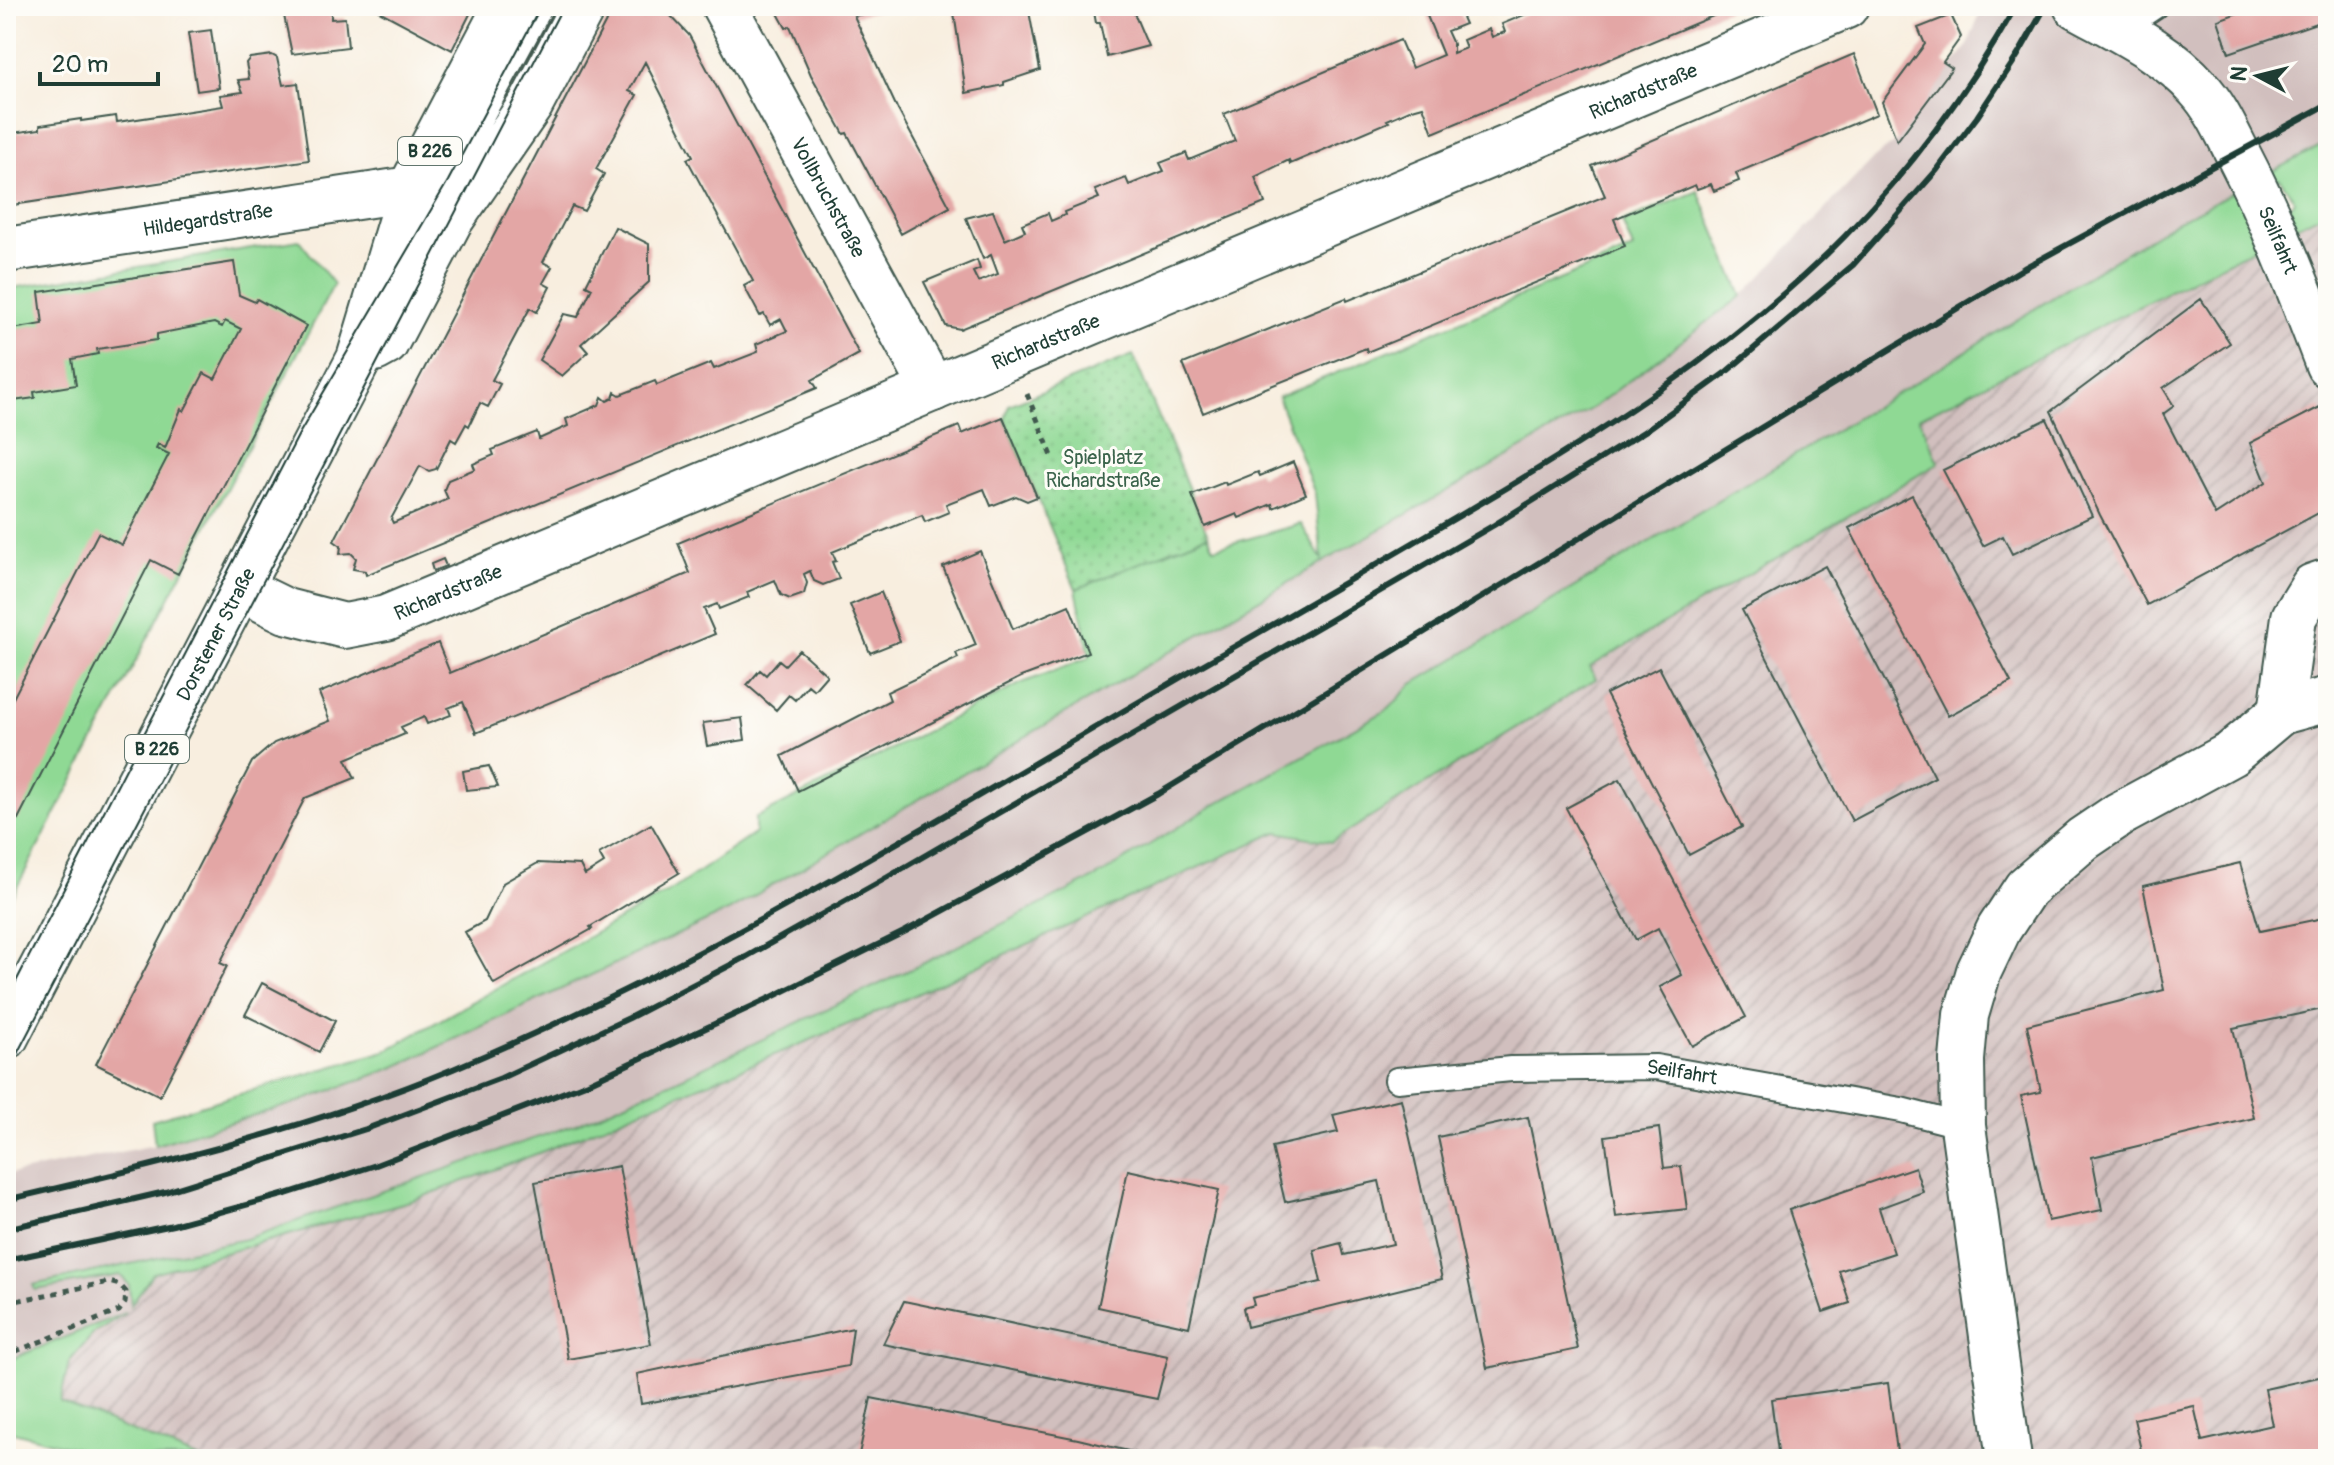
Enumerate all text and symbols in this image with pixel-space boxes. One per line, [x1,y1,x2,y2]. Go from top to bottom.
scale bar [40,36,158,86]
north arrow [2218,36,2298,116]
text: 20 m [52,50,108,79]
street label: Richardstraße [1586,58,1701,125]
text: N [2224,64,2254,83]
street label: Vollbruchstraße [785,133,871,262]
road number: B 226 [398,137,462,165]
street label: Hildegardstraße [141,198,275,242]
street label: Seilfahrt [2252,202,2304,278]
street label: Richardstraße [988,308,1104,376]
park label: Spielplatz Richardstraße [1046,445,1160,493]
street label: Richardstraße [390,559,506,626]
street label: Dorstener Straße [171,564,261,705]
road number: B 226 [125,735,189,763]
street label: Seilfahrt [1647,1055,1720,1091]

